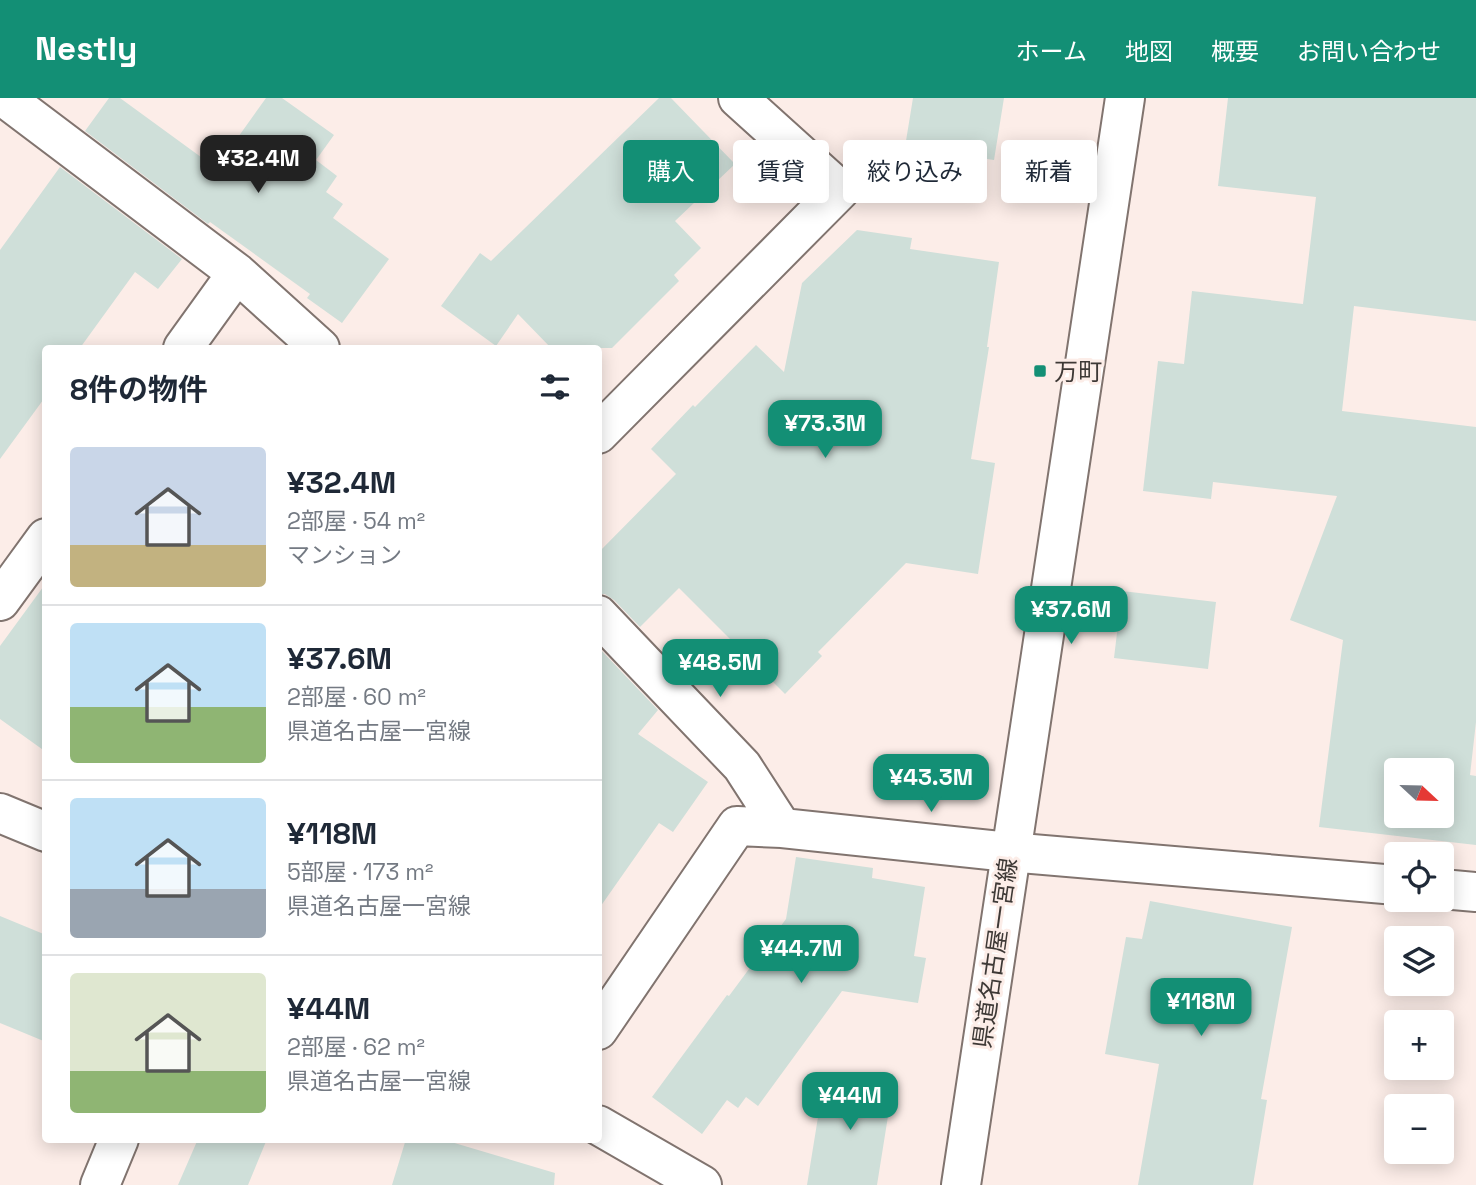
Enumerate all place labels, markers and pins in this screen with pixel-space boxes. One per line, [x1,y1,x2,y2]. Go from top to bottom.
pin: ¥32.4M [201,136,315,195]
place label: 万町 [1054,356,1102,387]
marker: 万町 [1032,363,1048,379]
pin: ¥73.3M [768,400,882,460]
pin: ¥37.6M [1014,587,1128,646]
pin: ¥48.5M [663,640,777,699]
pin: ¥43.3M [874,754,988,814]
pin: ¥44.7M [744,926,858,985]
pin: ¥118M [1152,978,1250,1038]
pin: ¥44M [809,1072,891,1132]

